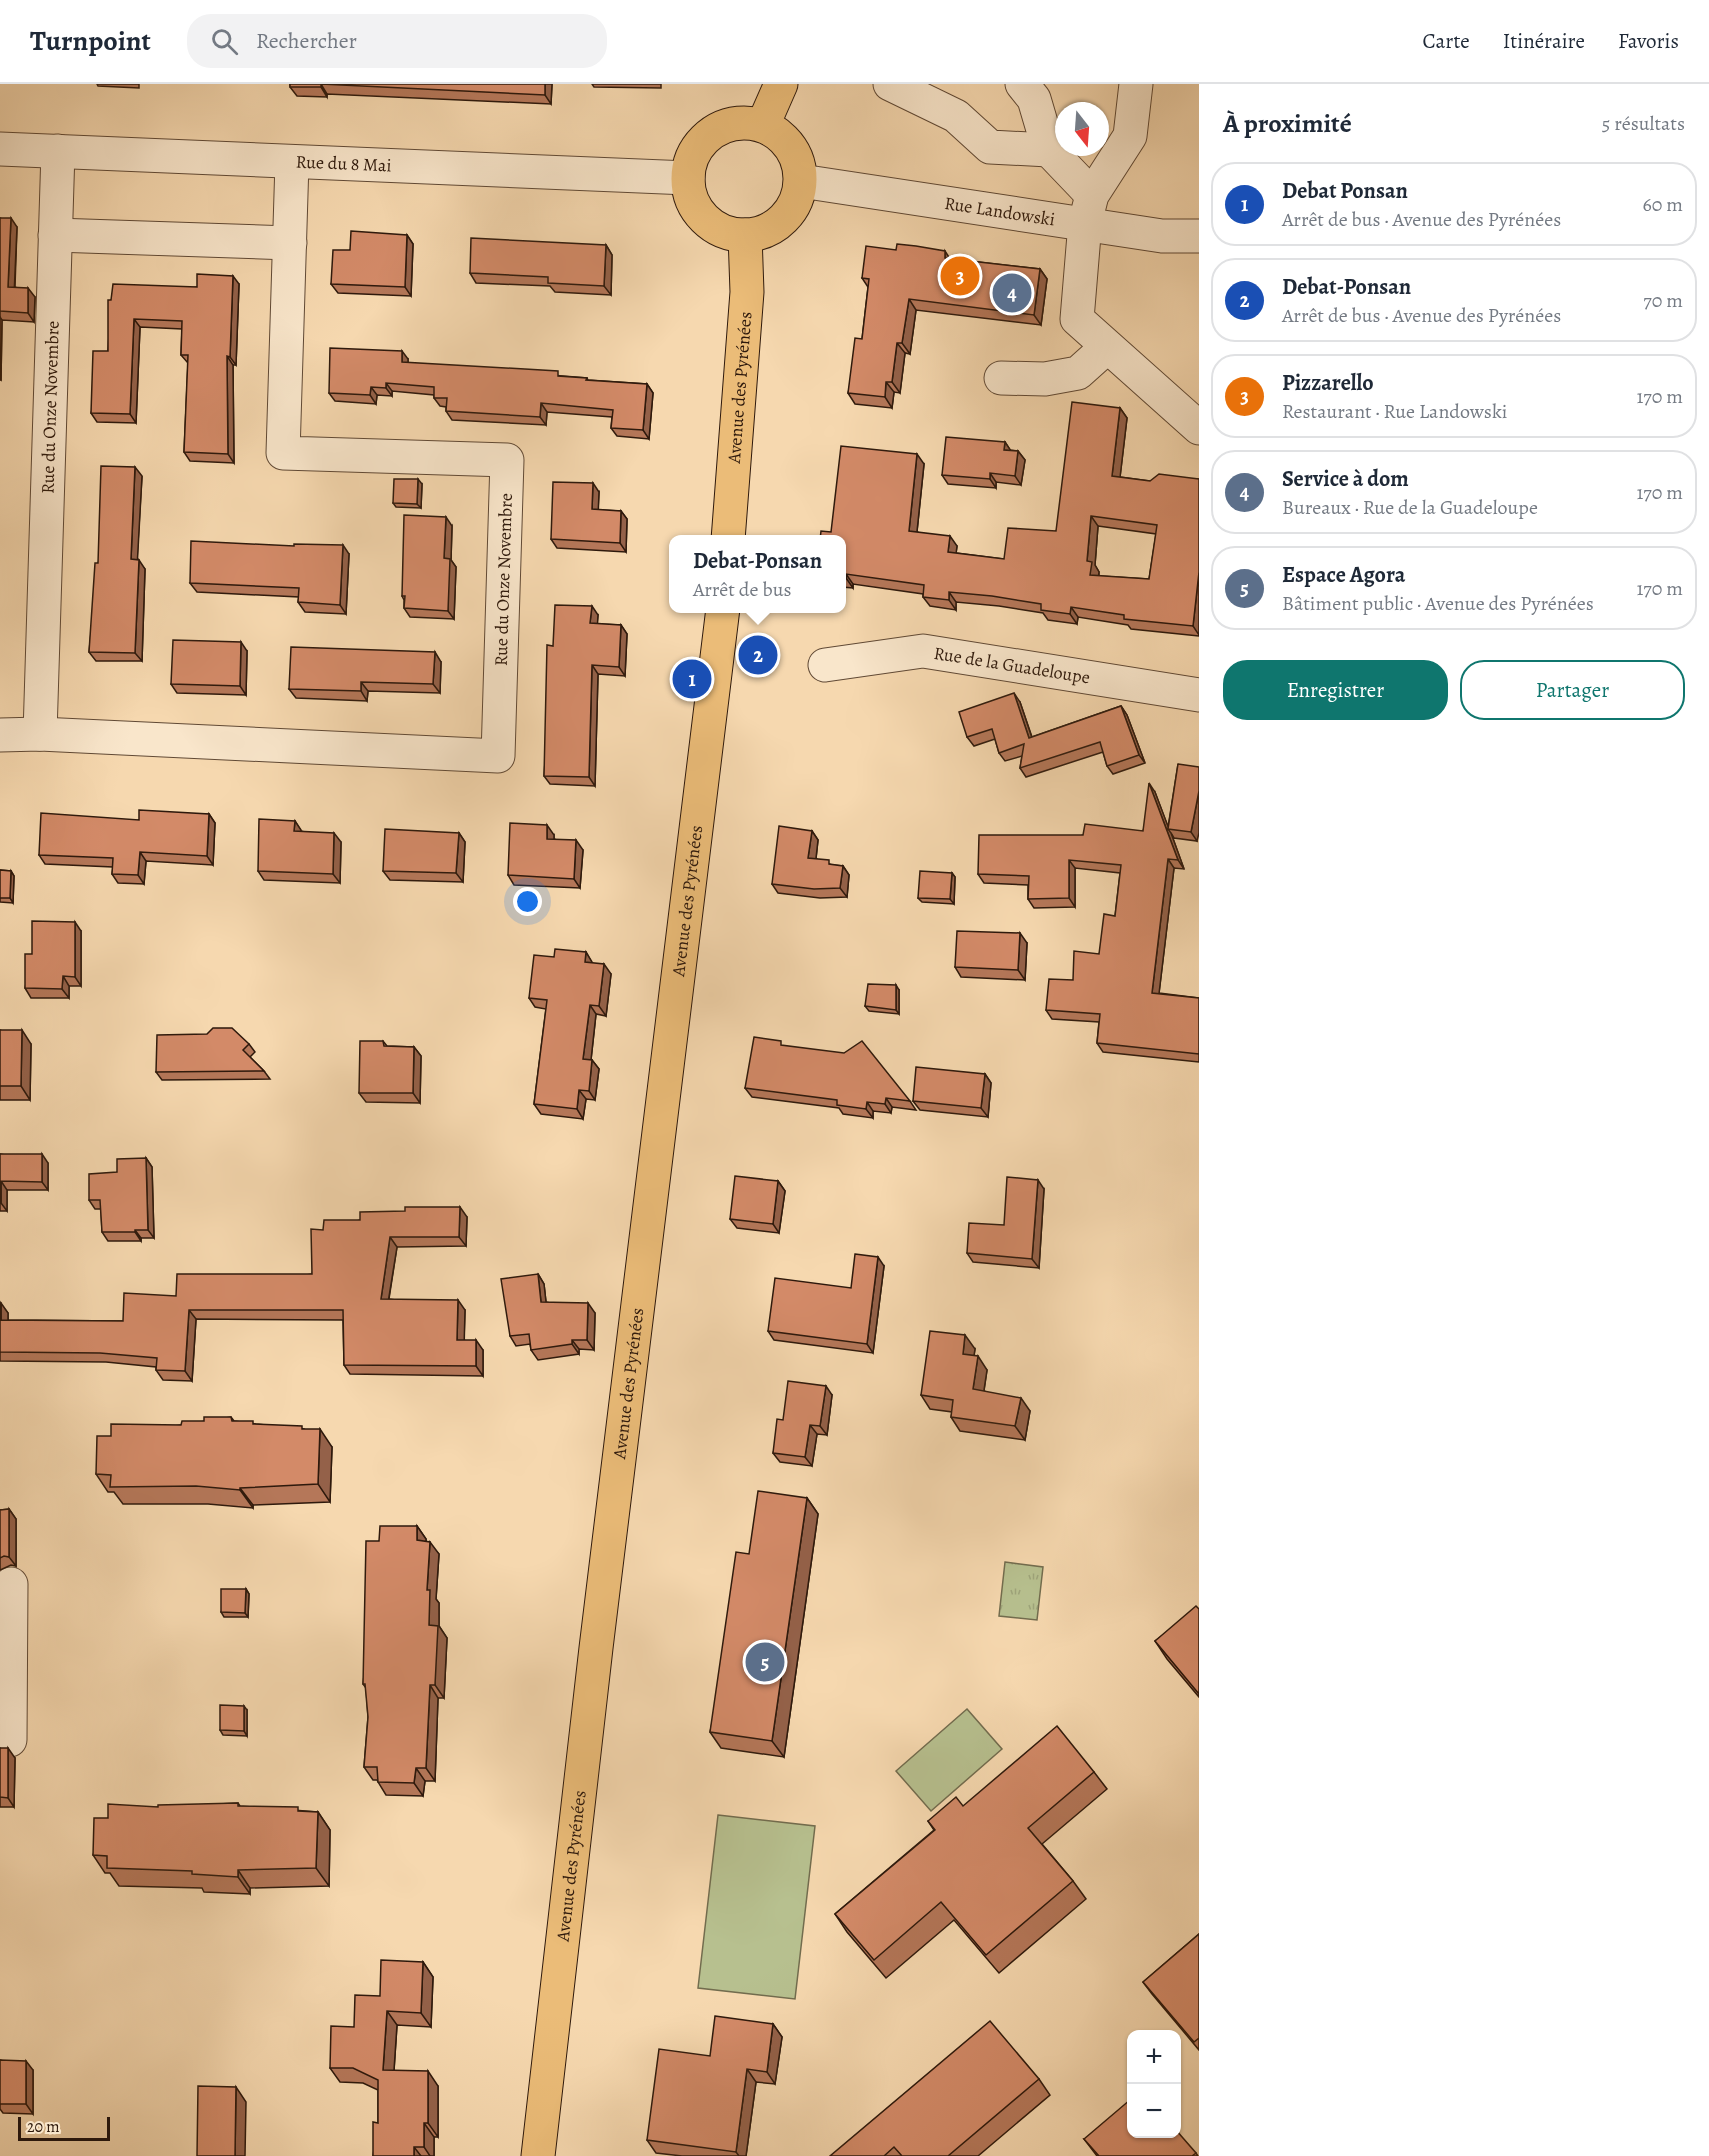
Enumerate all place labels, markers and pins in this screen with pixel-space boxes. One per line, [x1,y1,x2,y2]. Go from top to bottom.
pin: 3 [940,254,980,298]
pin: 4 [992,270,1032,316]
pin: 2 [738,632,777,678]
pin: 1 [672,656,712,702]
pin: 5 [746,1640,784,1684]

